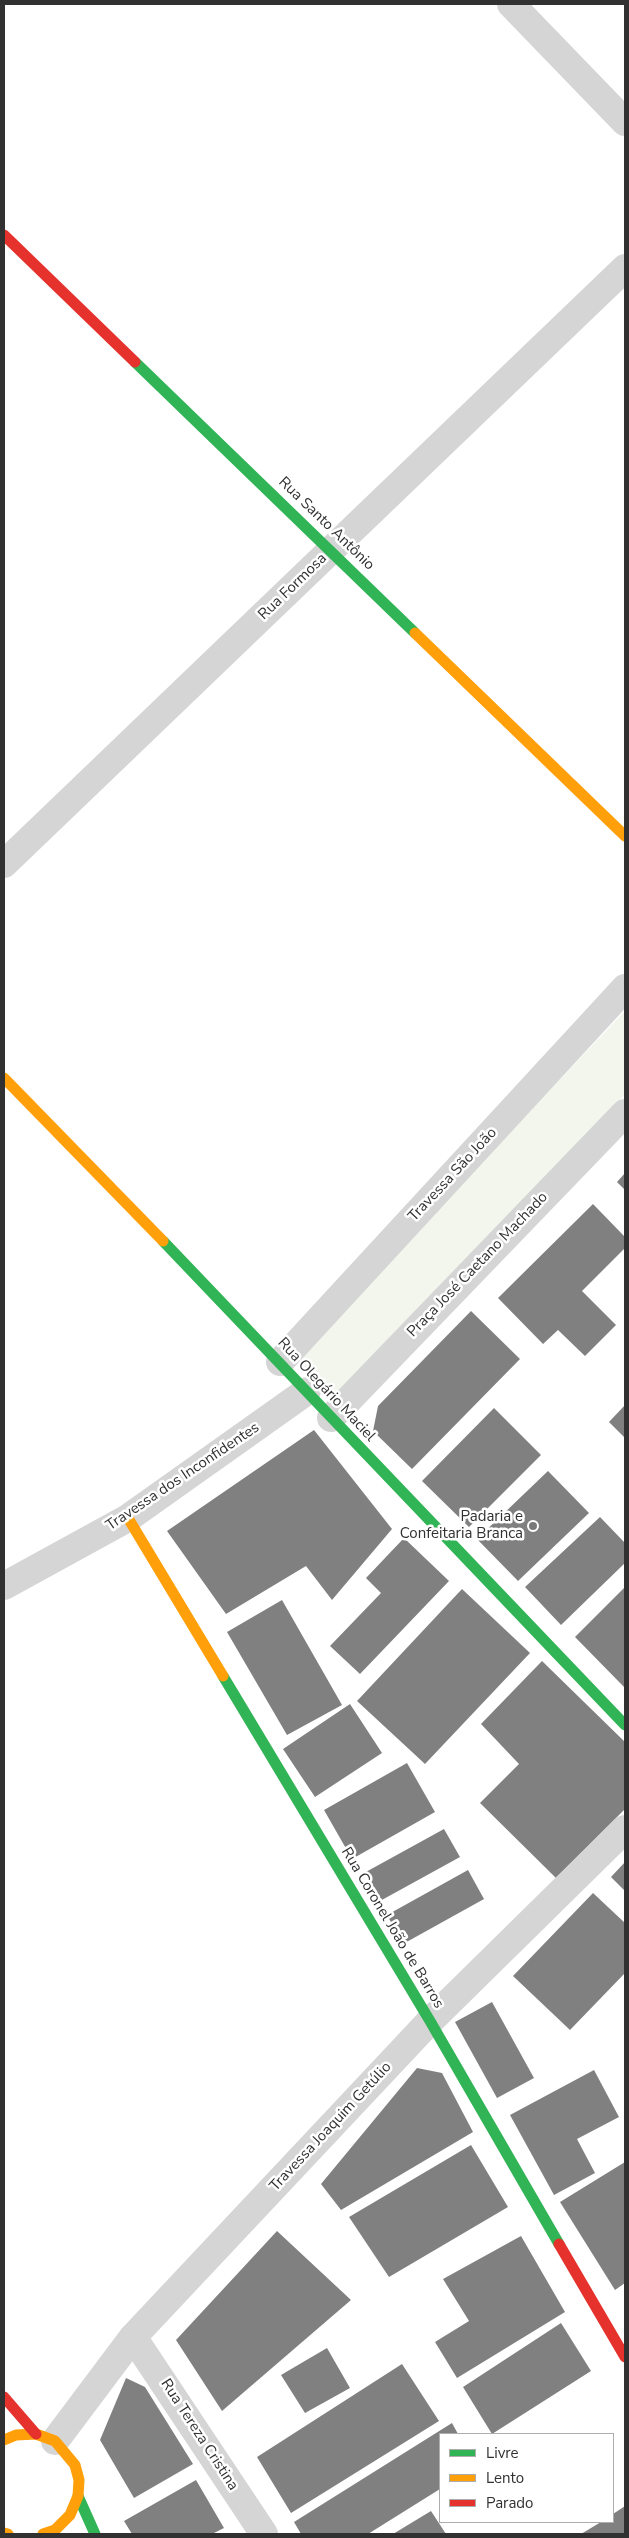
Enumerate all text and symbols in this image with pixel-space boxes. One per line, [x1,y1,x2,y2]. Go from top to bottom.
street label: Rua Santo Antônio [274,474,378,574]
street label: Rua Formosa [255,550,331,624]
street label: Travessa São João [405,1124,501,1226]
street label: Praça José Caetano Machado [404,1189,552,1341]
street label: Rua Olegário Maciel [273,1334,379,1446]
street label: Travessa dos Inconfidentes [103,1419,263,1535]
place label: Padaria e Confeitaria Branca [400,1508,523,1543]
marker: Padaria e Confeitaria Branca [527,1520,539,1532]
street label: Rua Coronel João de Barros [337,1844,447,2012]
street label: Travessa Joaquim Getúlio [266,2059,396,2195]
street label: Rua Tereza Cristina [156,2376,242,2494]
legend [439,2433,614,2523]
text: Livre [486,2443,519,2463]
text: Lento [486,2468,524,2488]
text: Parado [486,2493,533,2513]

